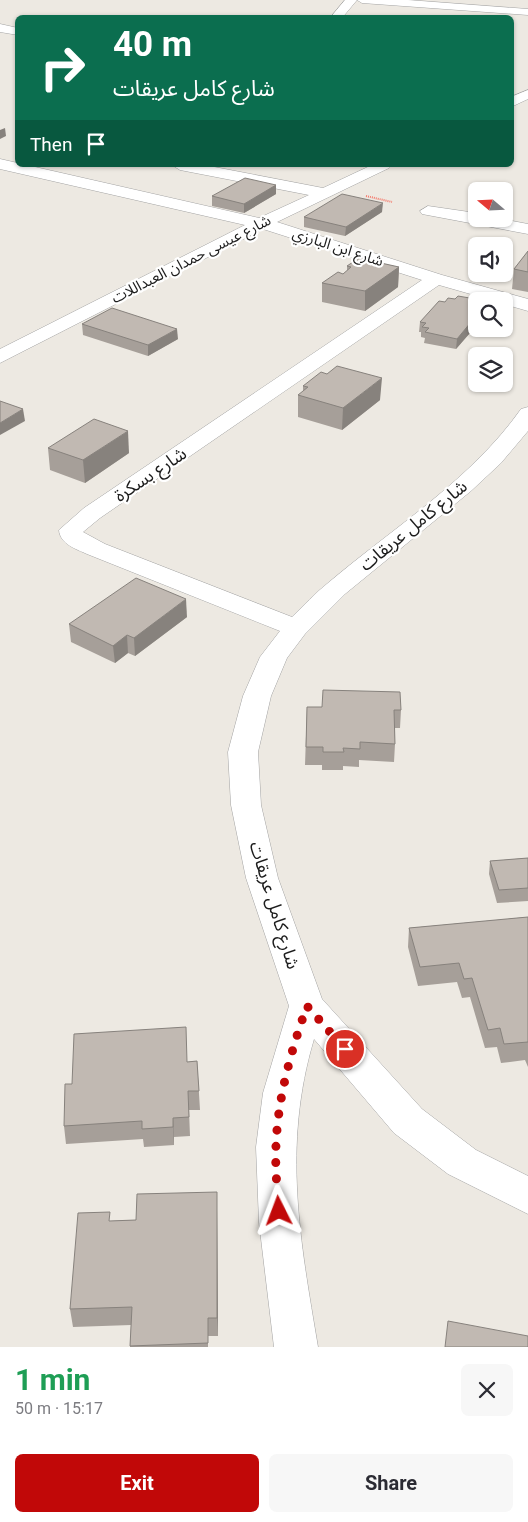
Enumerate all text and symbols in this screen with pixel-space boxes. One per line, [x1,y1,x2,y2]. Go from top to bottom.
text: 40 m [113,24,192,65]
icon: right [30,35,95,100]
text: شارع كامل عريقات [113,76,275,101]
icon: arrive [82,130,110,158]
text: Then [30,133,72,156]
north arrow [468,182,512,228]
map controls [468,182,513,392]
street label: شارع عيسى حمدان العبداللات [108,211,275,310]
street label: شارع ابن البارزي [289,224,386,273]
button: sound [468,237,513,282]
button: search [468,292,513,337]
button: layers [468,347,513,392]
street label: شارع بسكرة [110,442,192,509]
street label: شارع كامل عريقات [355,475,474,578]
street label: شارع كامل عريقات [242,839,304,973]
pin [324,1028,366,1070]
icon: arrive [331,1035,359,1063]
position arrow [252,1184,304,1236]
text: 1 min [15,1362,90,1397]
button: close [461,1364,513,1416]
text: 50 m · 15:17 [15,1399,103,1418]
button: Exit [15,1454,259,1512]
button: Share [269,1454,513,1512]

